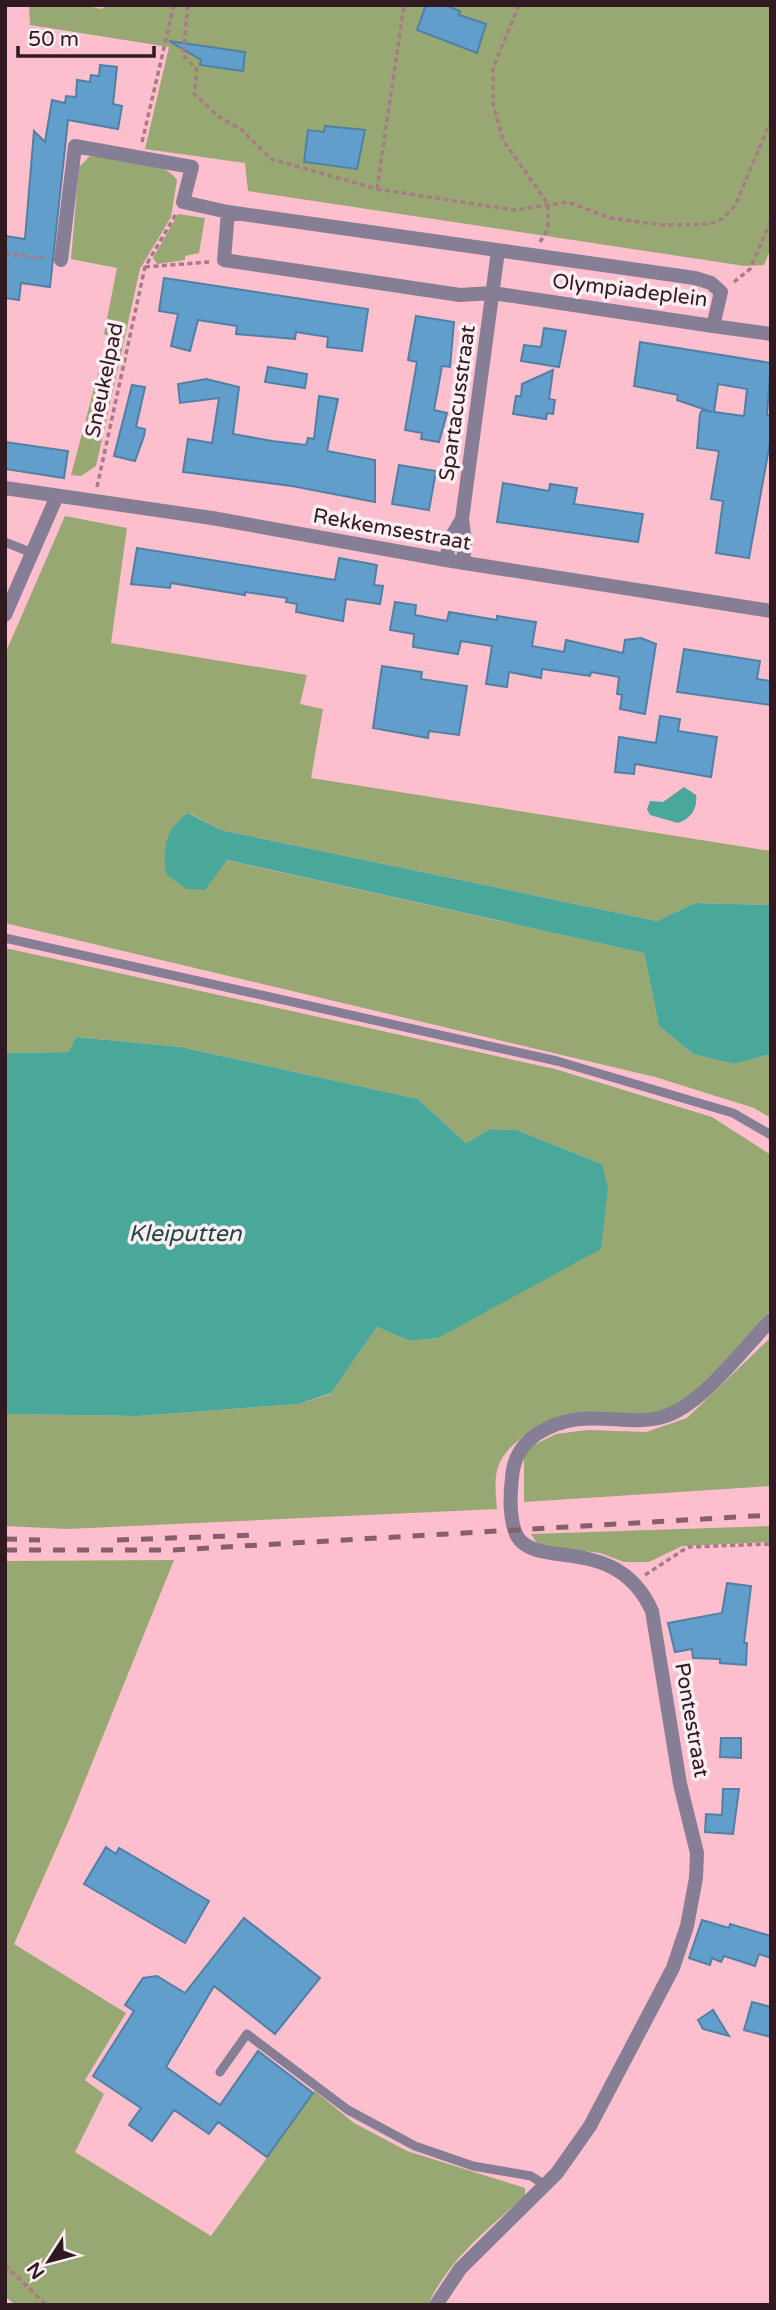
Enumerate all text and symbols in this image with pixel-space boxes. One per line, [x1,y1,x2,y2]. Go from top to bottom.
scale bar [18,14,154,58]
text: 50 m [28,27,79,52]
street label: Olympiadeplein [551,269,709,312]
street label: Sneukelpad [80,320,129,440]
street label: Spartacusstraat [434,324,481,483]
street label: Rekkemsestraat [311,503,473,556]
water label: Kleiputten [129,1220,242,1248]
street label: Pontestraat [669,1661,714,1780]
north arrow [14,2226,84,2296]
text: N [23,2258,49,2283]

